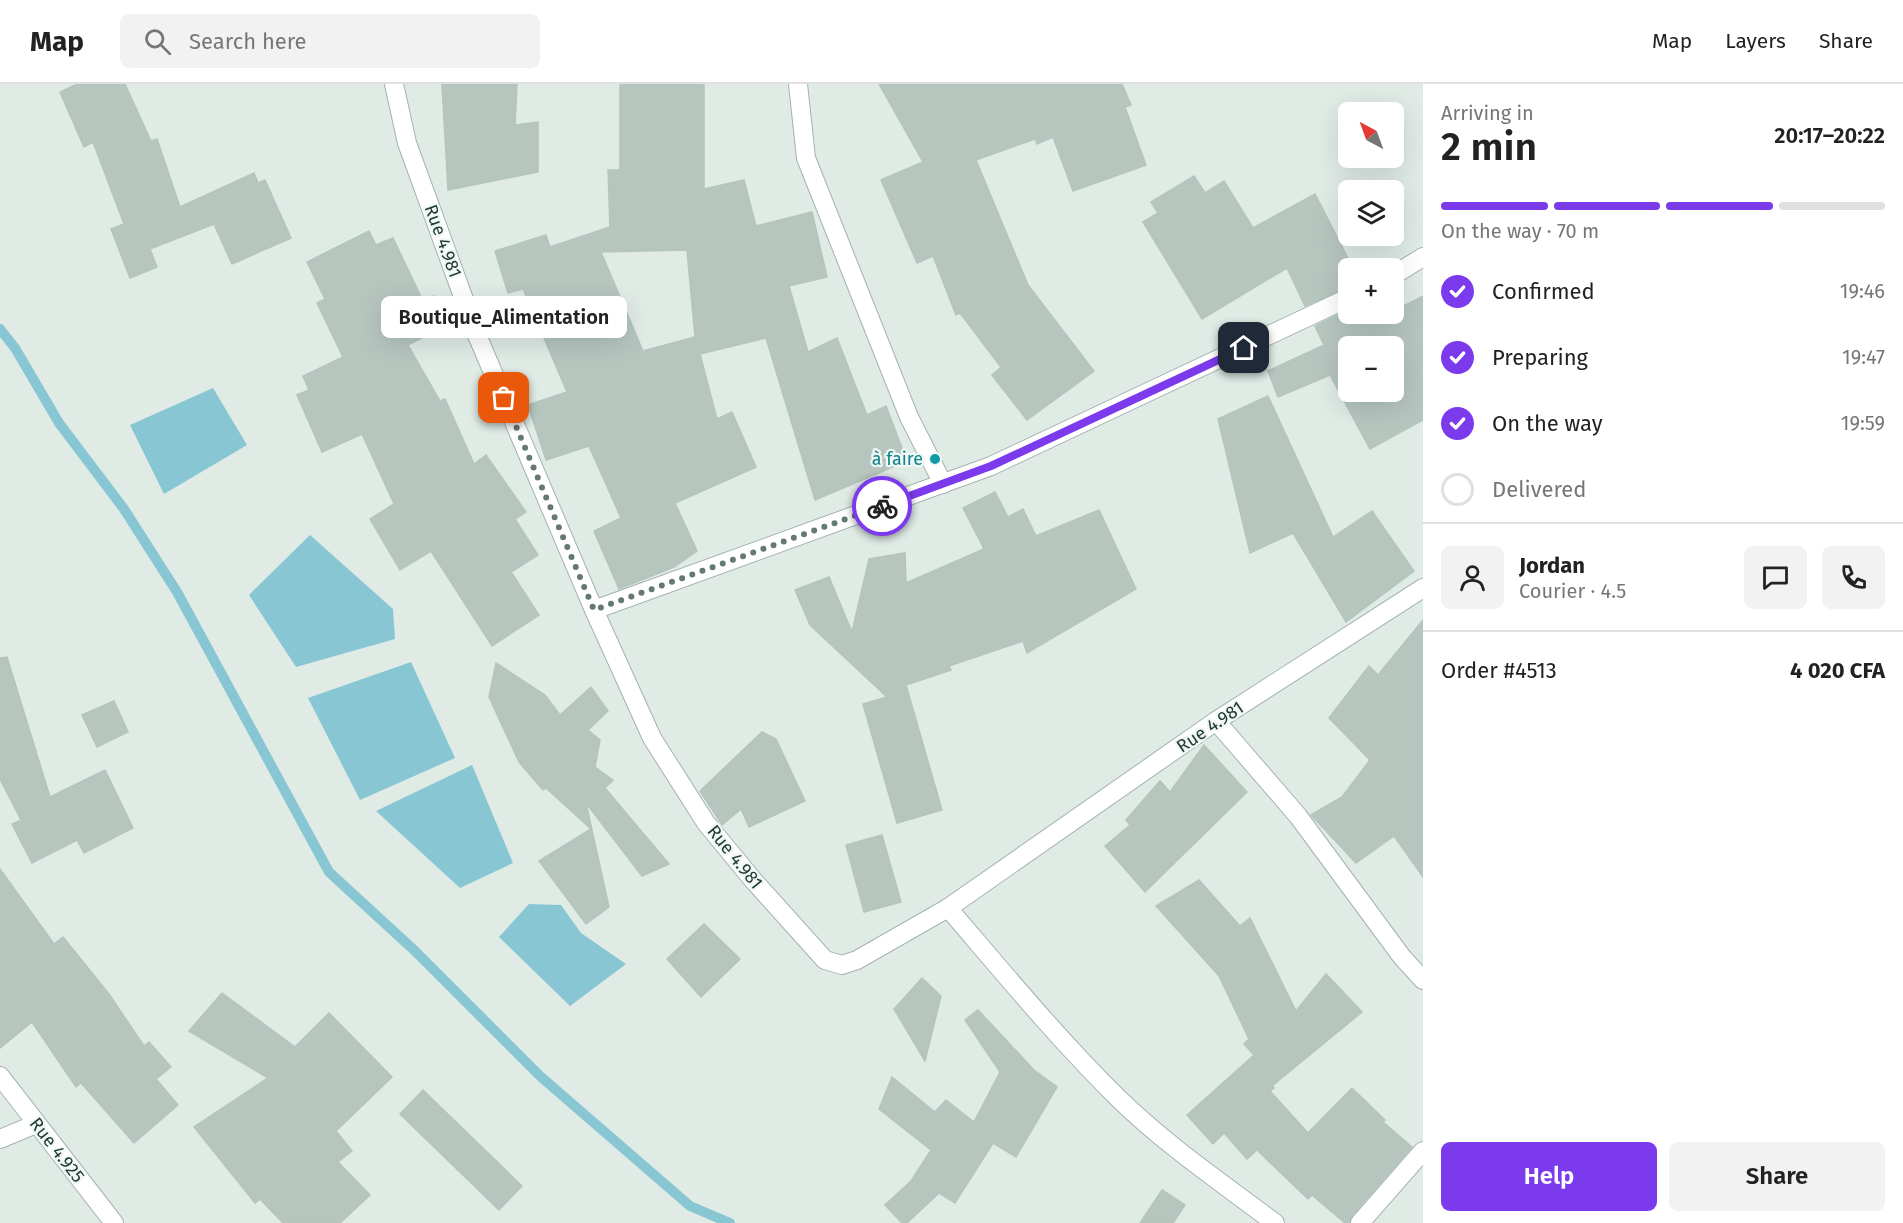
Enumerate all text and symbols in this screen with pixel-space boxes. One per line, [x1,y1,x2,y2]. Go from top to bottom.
search box [120,14,540,68]
text: Map [30,25,84,58]
icon: search [141,25,174,58]
text: Search here [189,28,307,55]
text: Map [1652,28,1692,54]
text: Layers [1725,28,1786,54]
text: Share [1819,28,1873,54]
text: Arriving in [1441,101,1534,125]
north arrow [1338,102,1404,168]
map controls [1338,102,1404,402]
text: 20:17–20:22 [1774,122,1885,149]
text: 2 min [1441,124,1537,170]
button: layers [1338,180,1404,246]
street label: Rue 4.981 [420,202,466,280]
text: On the way · 70 m [1441,219,1599,243]
button: + [1338,258,1404,324]
icon: check [1441,275,1474,308]
text: Confirmed [1492,278,1595,305]
text: 19:46 [1840,279,1885,303]
callout: Boutique_Alimentation [381,296,627,338]
text: Boutique_Alimentation [399,305,609,329]
pin [1218,322,1269,373]
icon: home [1227,331,1260,364]
button: − [1338,336,1404,402]
icon: check [1441,341,1474,374]
text: Preparing [1492,344,1588,371]
text: 19:47 [1842,345,1885,369]
pin [478,372,529,423]
icon: bag [487,381,520,414]
icon: check [1441,407,1474,440]
text: On the way [1492,410,1603,437]
text: 19:59 [1841,411,1885,435]
place label: à faire [872,448,923,470]
marker: à faire [928,452,942,466]
courier [852,476,912,536]
text: Delivered [1492,476,1587,503]
icon: bike [866,490,899,523]
button: person [1441,546,1504,609]
button: chat [1744,546,1807,609]
button: phone [1822,546,1885,609]
text: Jordan [1519,552,1585,579]
text: Courier · 4.5 [1519,579,1626,603]
text: Order #4513 [1441,657,1557,684]
text: 4 020 CFA [1790,657,1885,684]
street label: Rue 4.981 [1172,697,1248,757]
street label: Rue 4.981 [703,821,767,893]
street label: Rue 4.925 [25,1113,89,1187]
button: Help [1441,1142,1657,1211]
button: Share [1669,1142,1885,1211]

